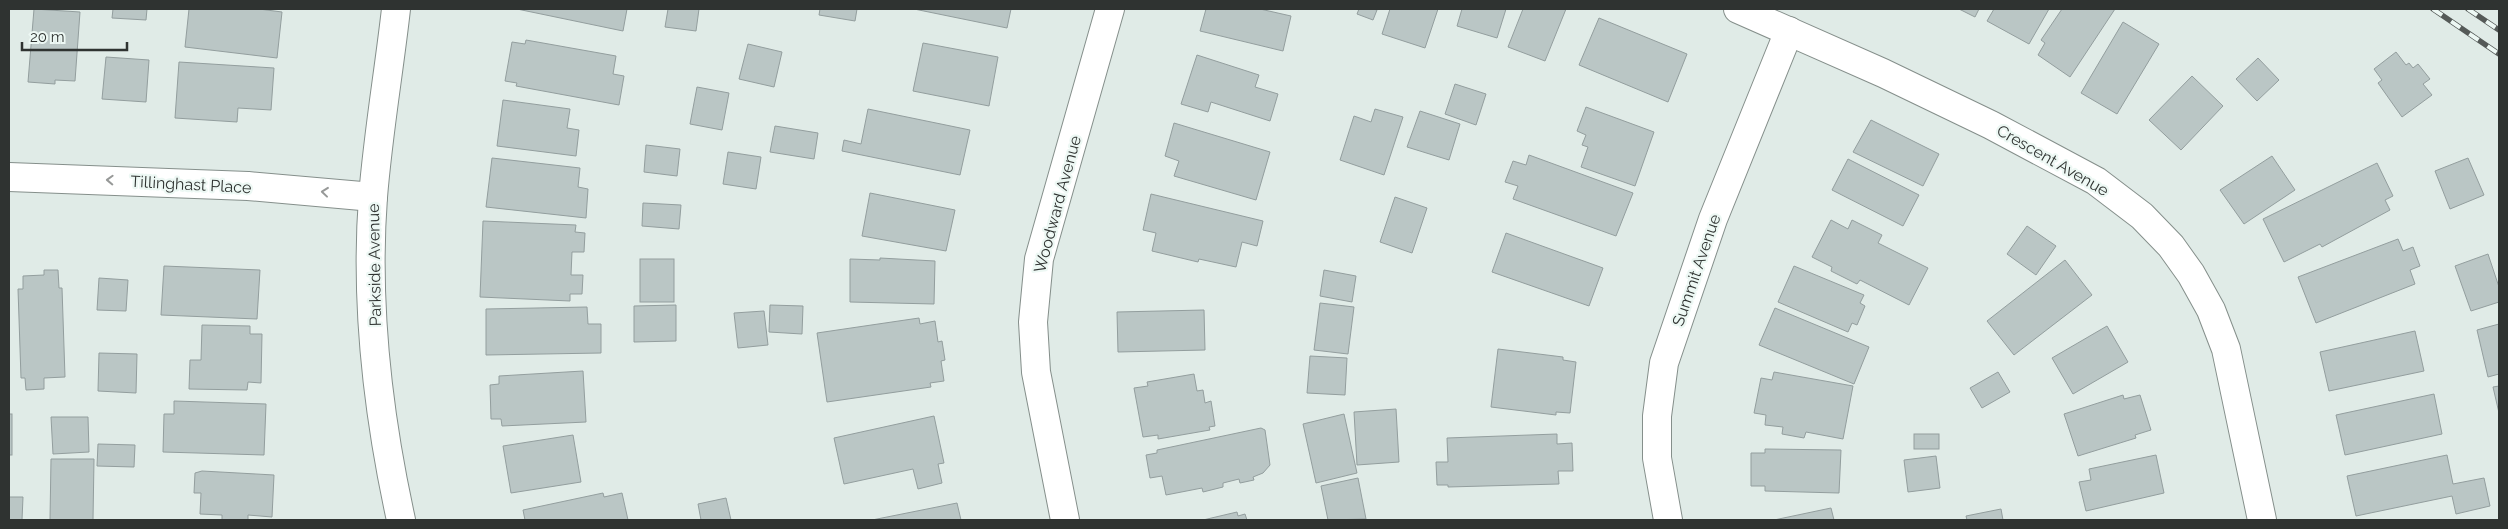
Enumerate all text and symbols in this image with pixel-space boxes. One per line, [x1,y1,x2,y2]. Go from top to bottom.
scale bar [22,20,128,52]
text: 20 m [30,28,65,46]
street label: Crescent Avenue [1993,121,2112,200]
street label: Woodward Avenue [1030,133,1085,275]
street label: Tillinghast Place [130,172,252,197]
one-way arrow [106,174,114,185]
one-way arrow [320,187,328,198]
street label: Parkside Avenue [364,203,385,327]
street label: Summit Avenue [1668,212,1725,329]

